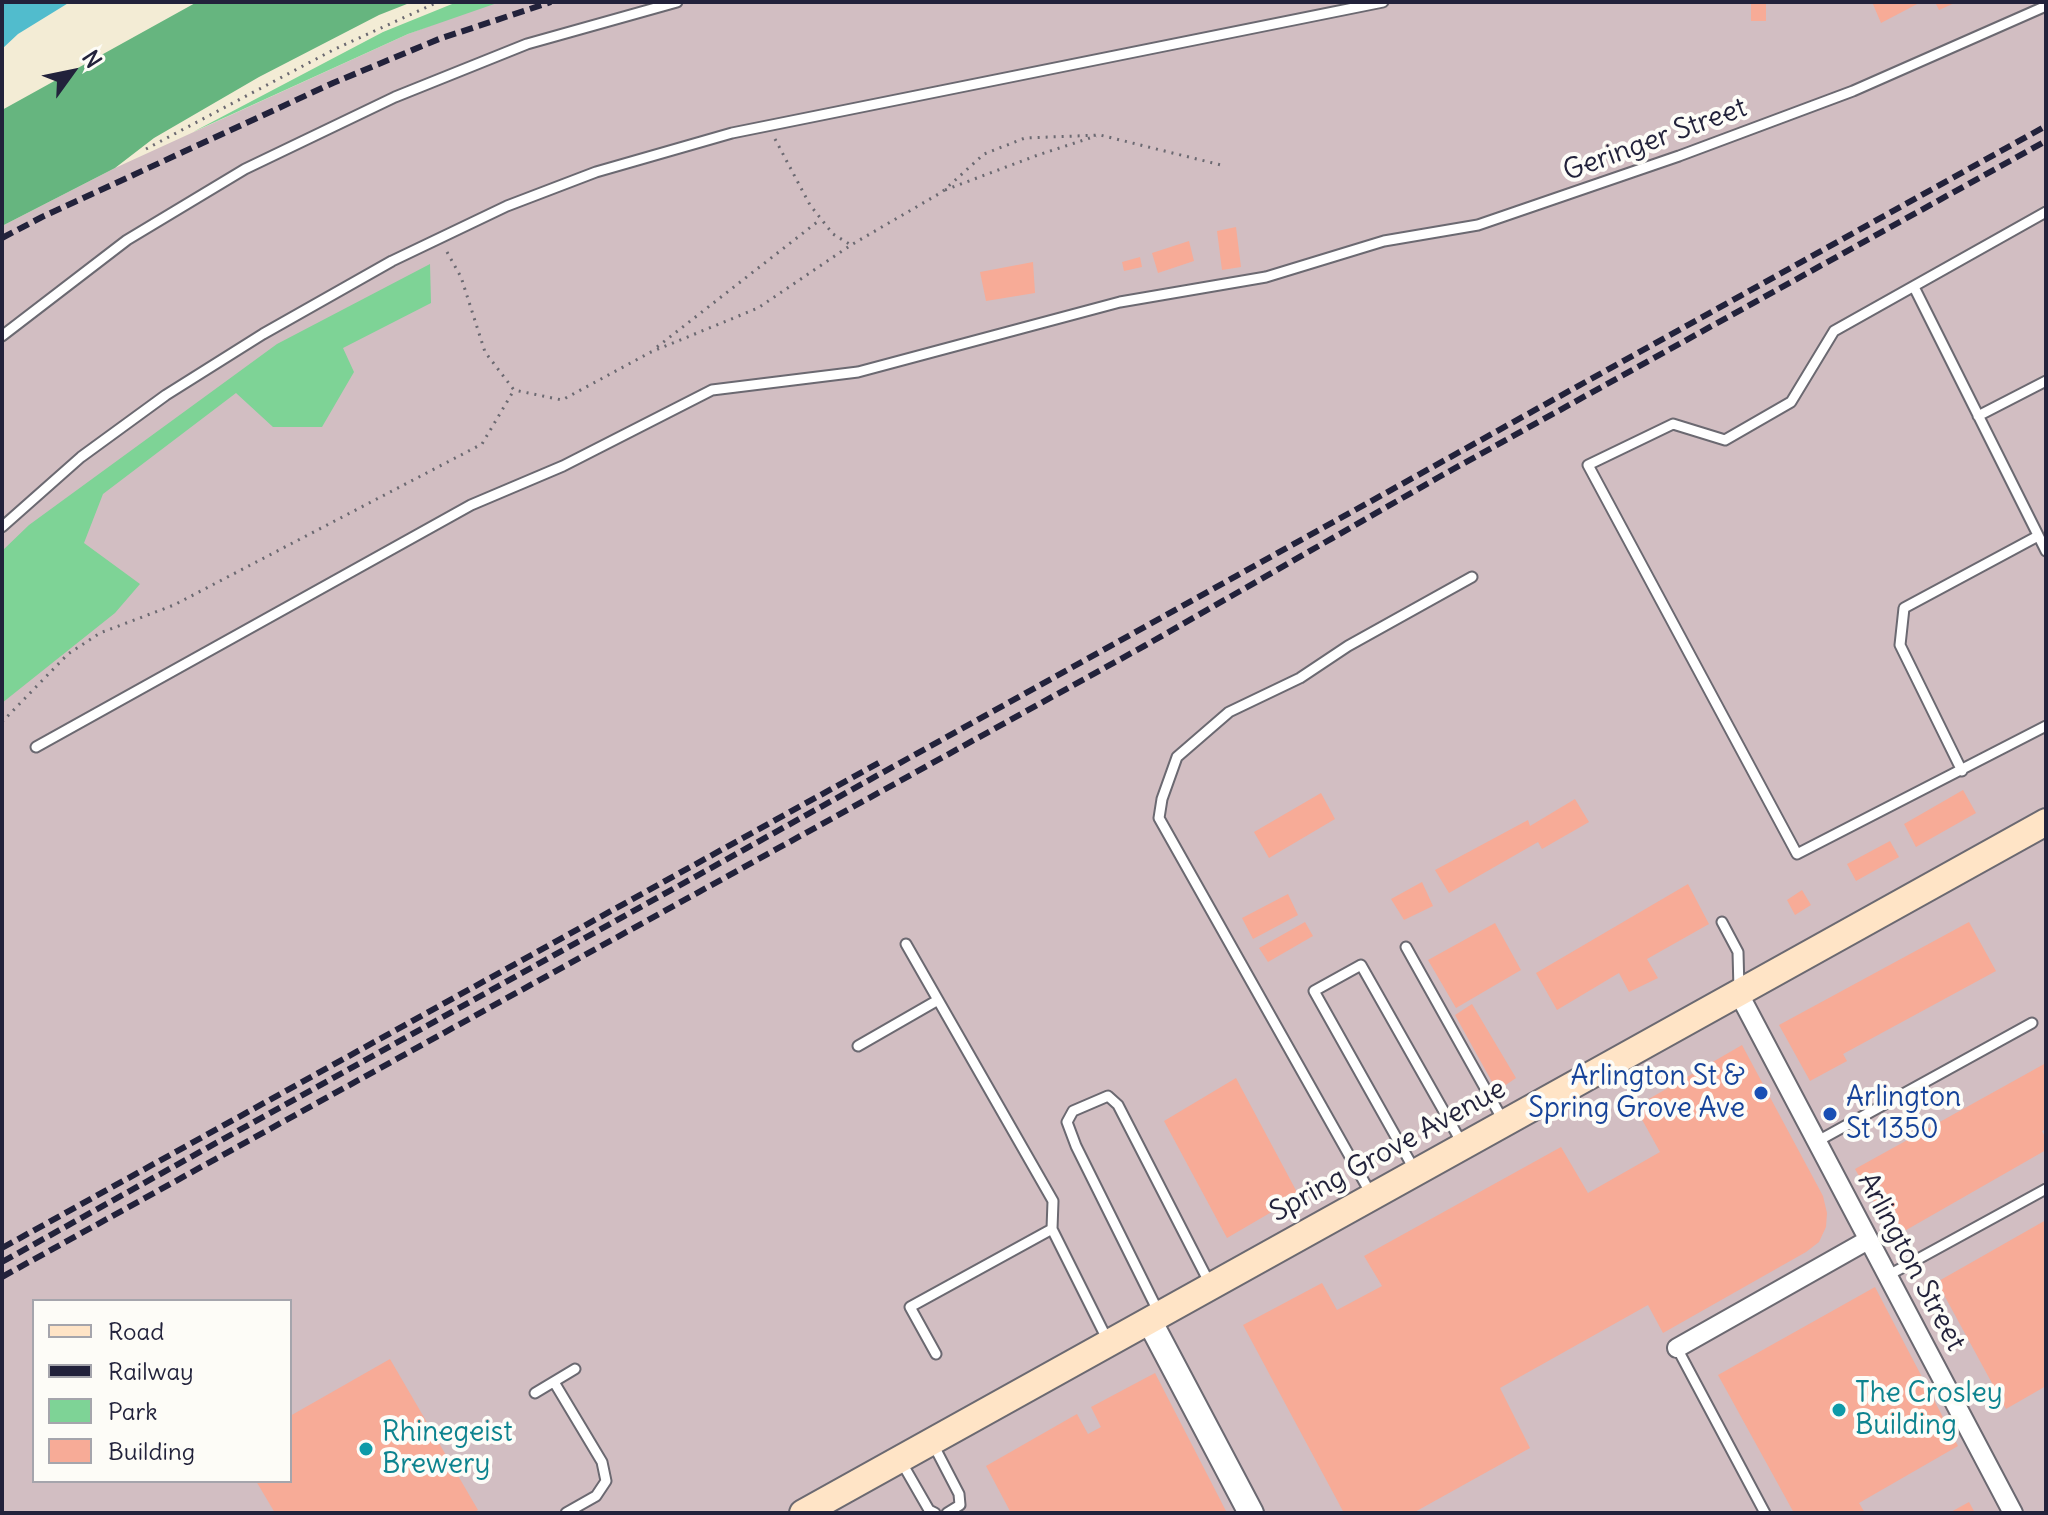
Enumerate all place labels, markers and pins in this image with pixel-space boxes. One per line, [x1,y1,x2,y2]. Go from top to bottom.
place label: Arlington St & Spring Grove Ave [1528,1060,1745,1126]
place label: Arlington St 1350 [1846,1081,1961,1147]
marker: Arlington St & Spring Grove Ave [1752,1084,1770,1102]
marker: Arlington St 1350 [1821,1105,1839,1123]
place label: The Crosley Building [1855,1377,2003,1443]
marker: The Crosley Building [1830,1401,1848,1419]
place label: Rhinegeist Brewery [382,1416,513,1482]
marker: Rhinegeist Brewery [357,1440,375,1458]

